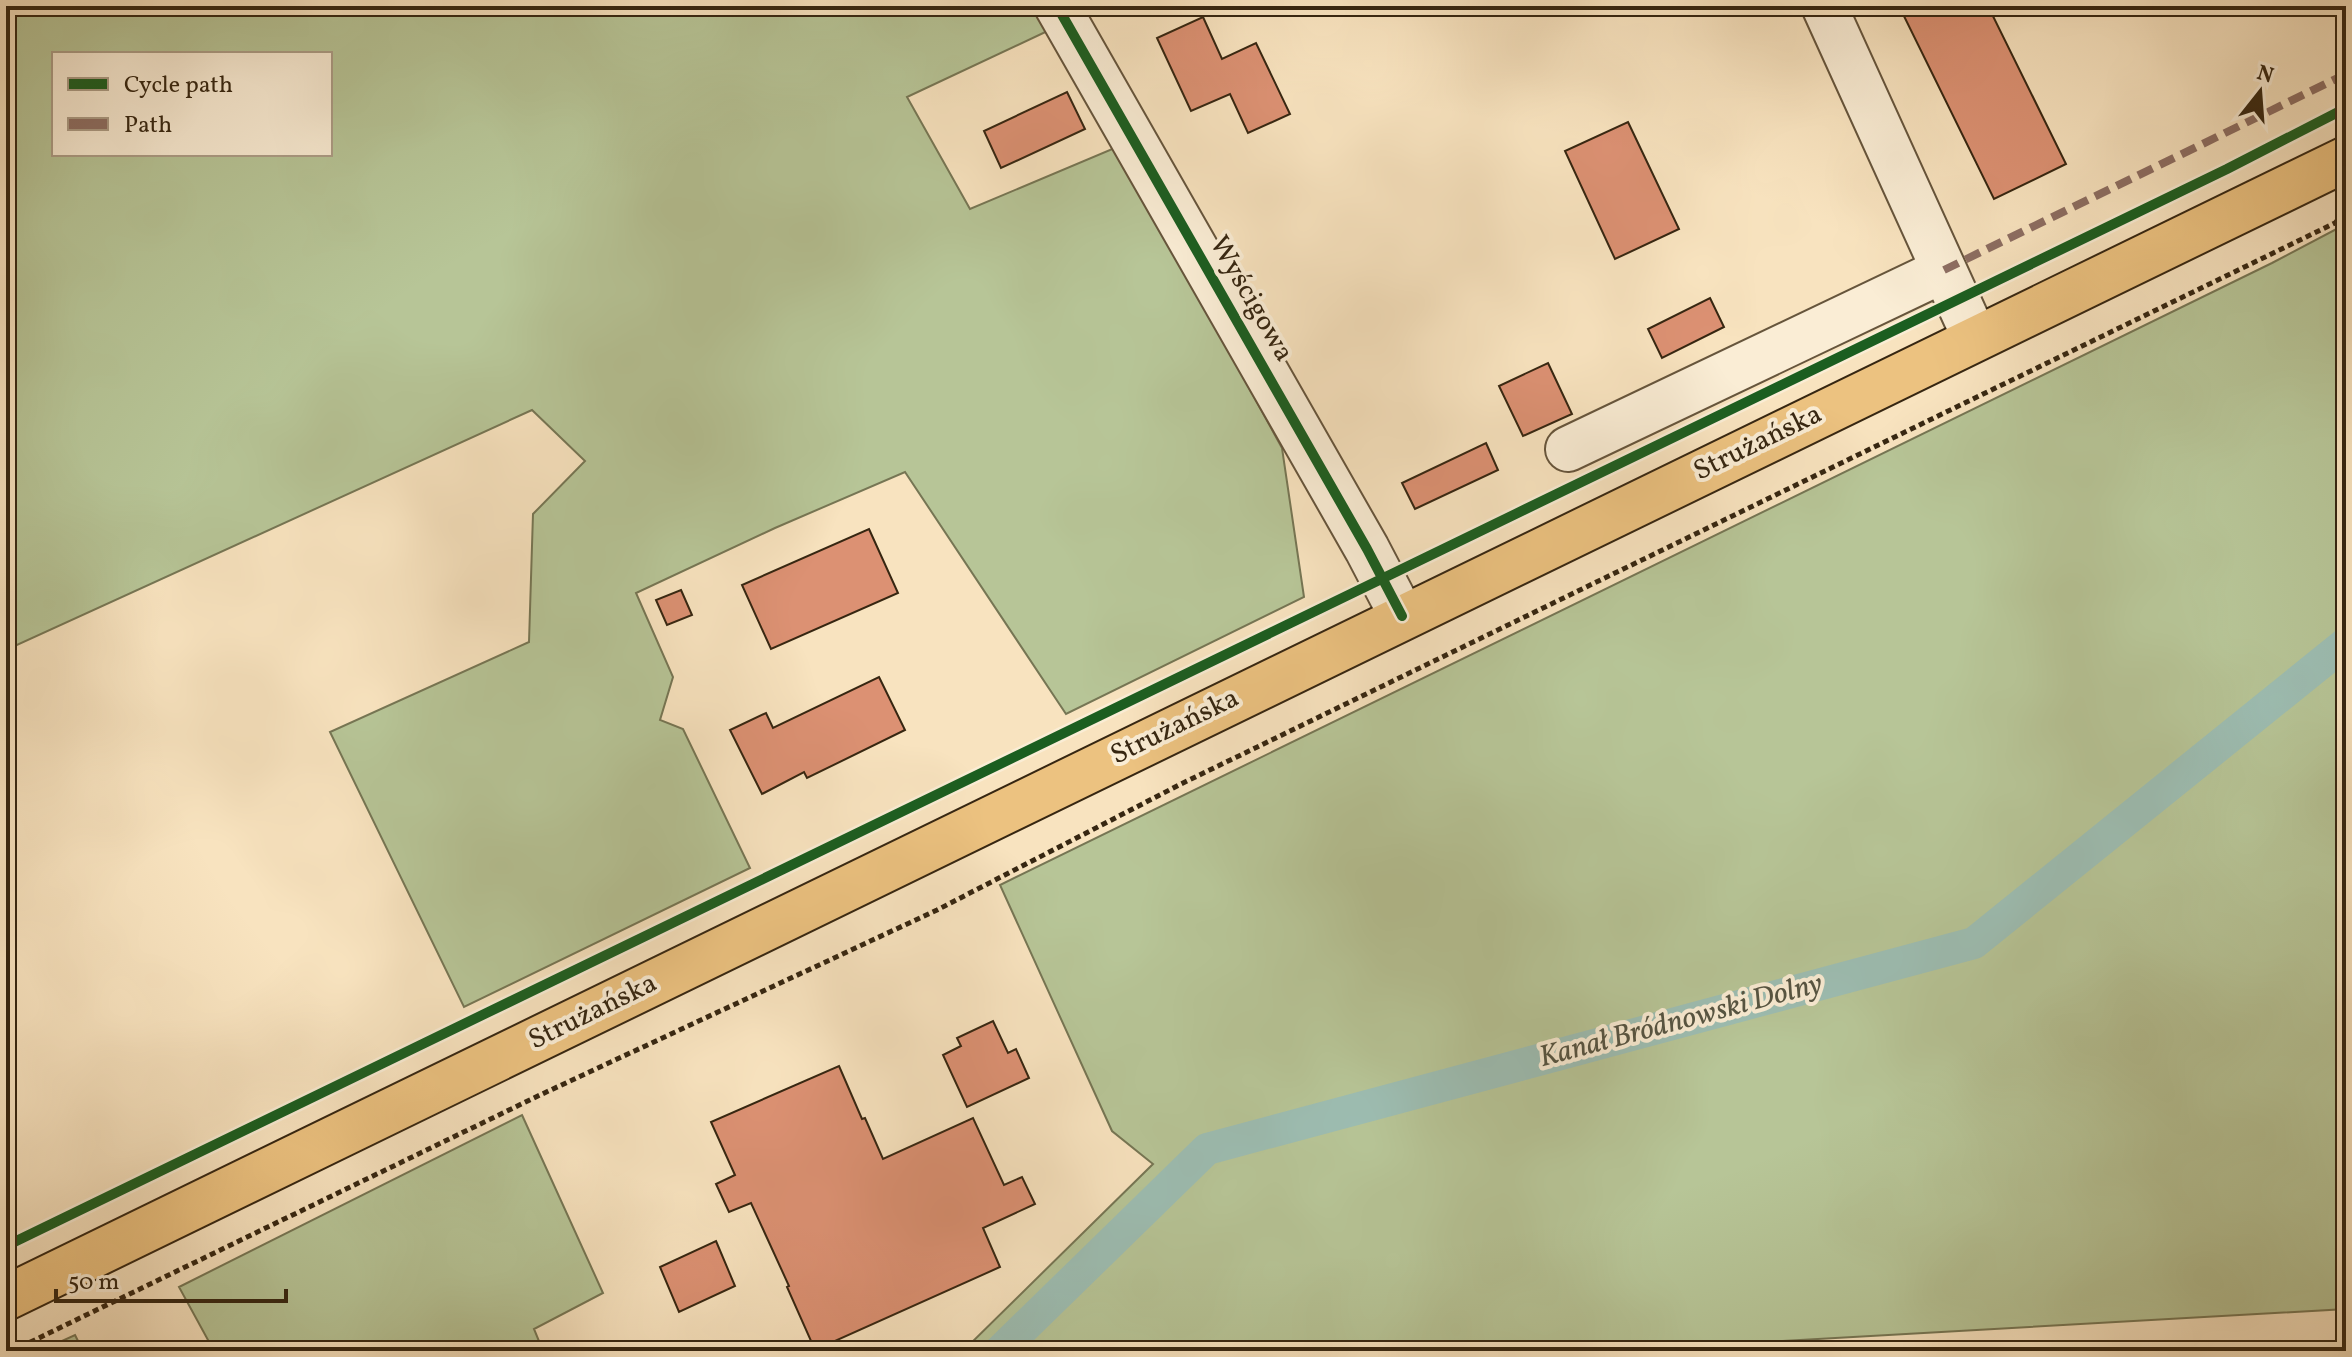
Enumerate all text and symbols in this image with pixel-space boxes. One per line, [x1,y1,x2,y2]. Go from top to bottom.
legend [52,52,332,156]
north arrow [2220,52,2300,132]
text: N [2253,58,2277,92]
text: Cycle path [124,69,233,103]
text: Path [124,109,172,143]
street label: Wyścigowa [1199,229,1303,369]
street label: Strużańska [1687,395,1829,491]
street label: Strużańska [1104,679,1246,775]
water label: Kanał Bródnowski Dolny [1535,963,1827,1079]
street label: Strużańska [522,964,664,1060]
scale bar [56,1253,286,1303]
text: 50 m [68,1266,120,1300]

